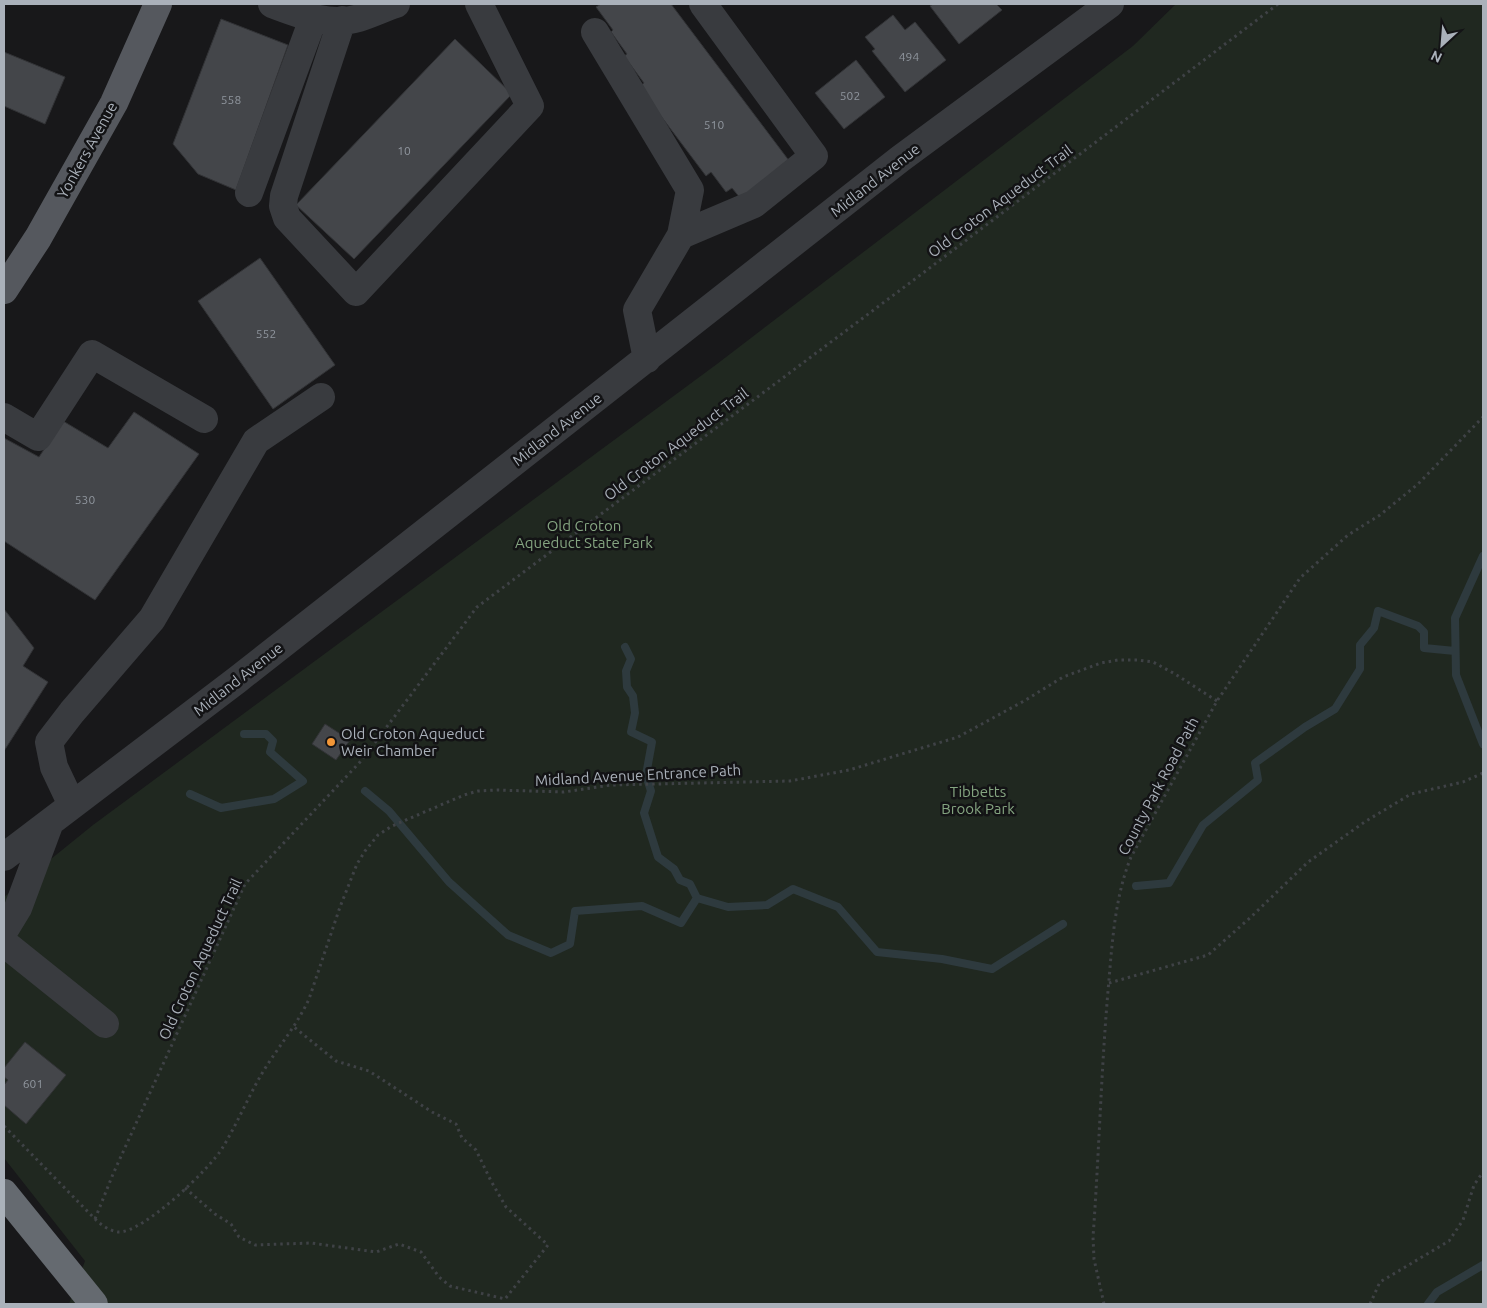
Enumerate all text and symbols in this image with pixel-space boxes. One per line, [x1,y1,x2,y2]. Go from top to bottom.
north arrow [1417,20,1467,70]
text: N [1428,47,1445,66]
house number: 494 [899,50,919,63]
house number: 502 [840,89,860,102]
house number: 558 [221,93,241,106]
street label: Yonkers Avenue [54,99,120,201]
house number: 510 [704,118,724,131]
street label: Midland Avenue [827,140,923,220]
street label: Old Croton Aqueduct Trail [925,141,1075,261]
house number: 10 [397,144,411,157]
house number: 552 [256,327,276,340]
street label: Old Croton Aqueduct Trail [601,384,751,504]
street label: Midland Avenue [509,389,605,469]
house number: 530 [75,493,95,506]
park label: Old Croton Aqueduct State Park [515,517,653,551]
street label: Midland Avenue [190,639,286,719]
street label: County Park Road Path [1114,714,1202,858]
place label: Old Croton Aqueduct Weir Chamber [341,725,485,759]
marker: Old Croton Aqueduct Weir Chamber [325,736,337,748]
street label: Midland Avenue Entrance Path [535,761,741,789]
park label: Tibbetts Brook Park [941,783,1015,817]
street label: Old Croton Aqueduct Trail [155,876,245,1042]
house number: 601 [23,1077,43,1090]

